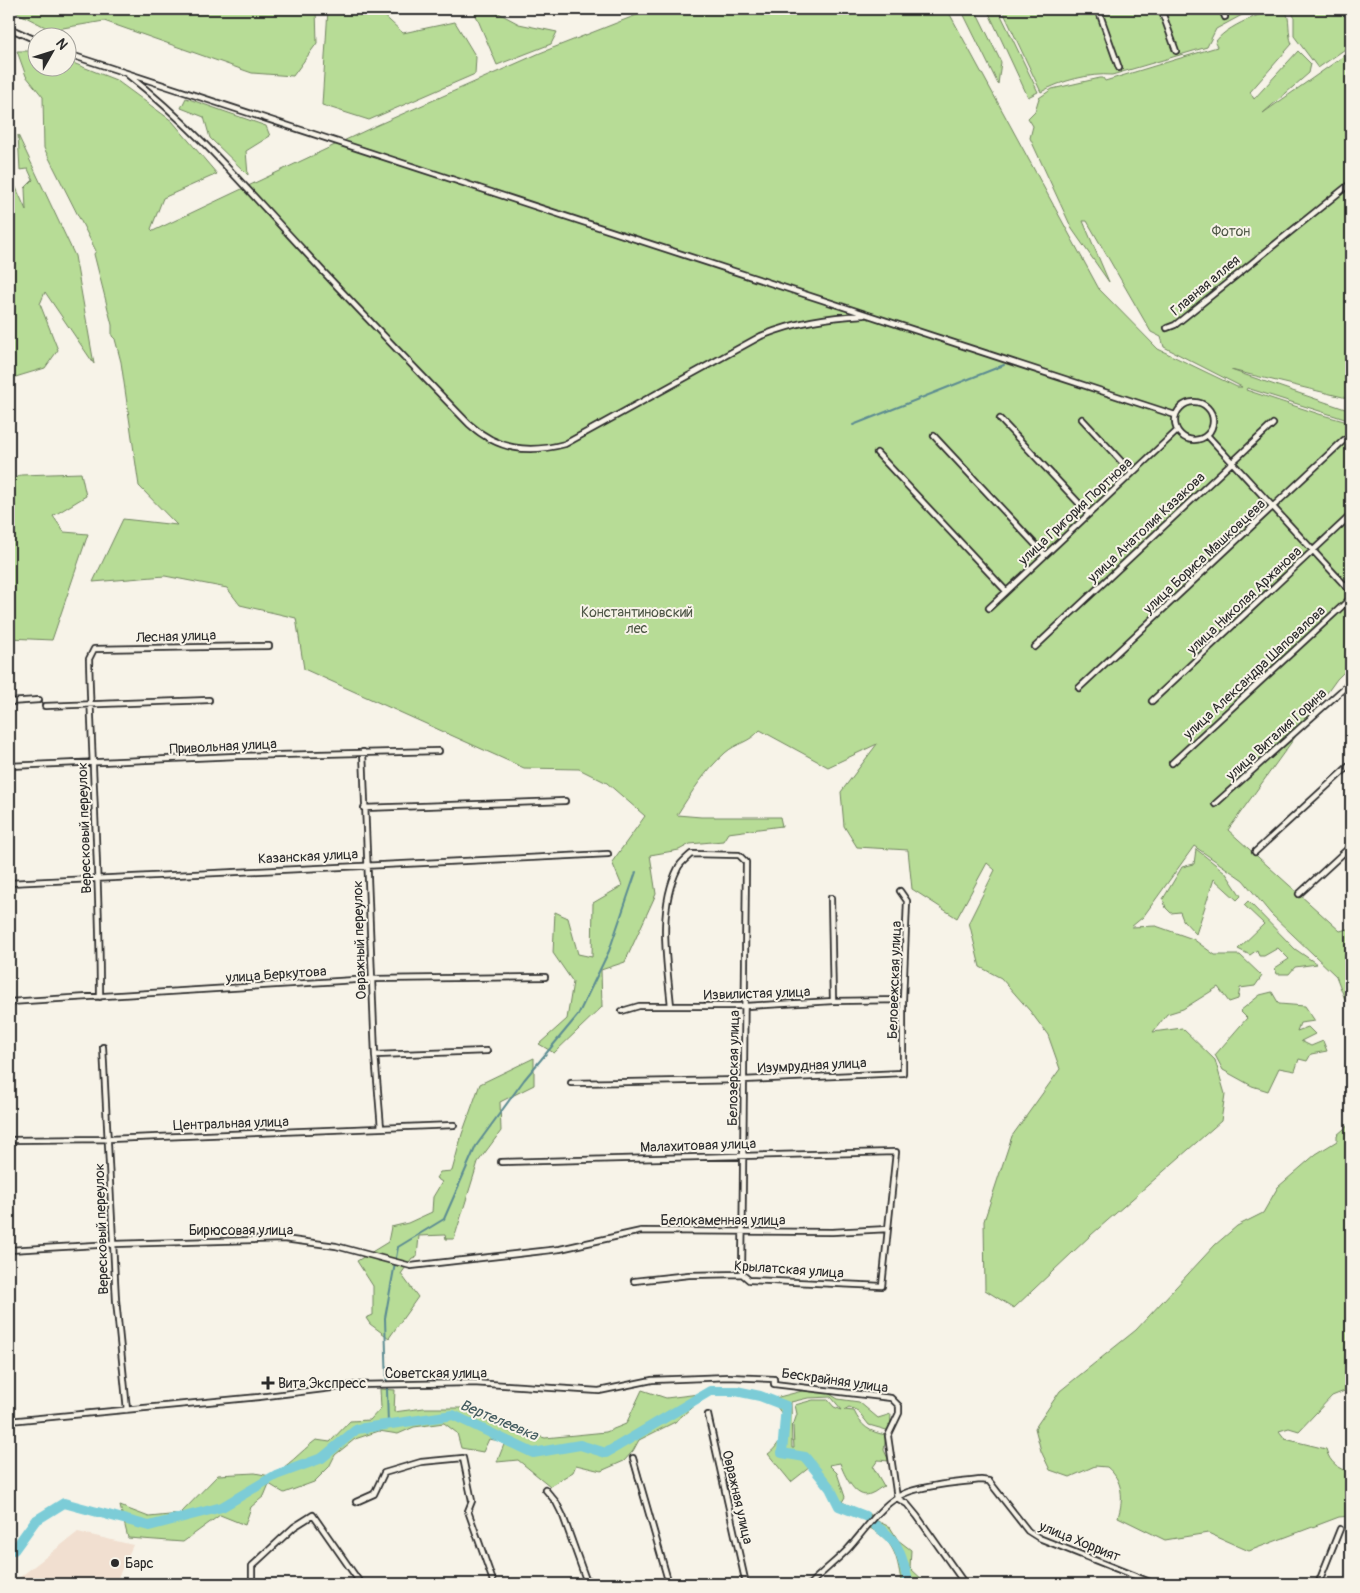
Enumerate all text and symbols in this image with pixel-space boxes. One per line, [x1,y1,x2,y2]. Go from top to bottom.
north arrow [28,28,78,78]
text: N [52,35,71,53]
park label: Фотон [1212,223,1250,240]
street label: Главная аллея [1167,251,1243,319]
street label: улица Григория Портнова [1014,454,1136,569]
street label: улица Анатолия Казакова [1083,469,1209,587]
street label: улица Бориса Машковцева [1139,495,1269,618]
street label: улица Николая Аржанова [1183,543,1305,659]
street label: улица Александра Шаповалова [1179,602,1329,743]
park label: Константиновский лес [581,604,693,637]
street label: Лесная улица [135,627,216,646]
street label: улица Виталия Горина [1222,685,1330,785]
street label: Привольная улица [169,735,277,758]
street label: Вересковый переулок [74,762,95,894]
street label: Казанская улица [258,845,358,868]
street label: Овражный переулок [349,880,370,1000]
street label: Беловежская улица [884,921,905,1039]
street label: улица Беркутова [224,962,327,987]
street label: Извилистая улица [703,983,811,1004]
street label: Белозерская улица [724,1010,743,1126]
street label: Изумрудная улица [757,1054,867,1077]
street label: Центральная улица [173,1113,289,1134]
street label: Малахитовая улица [640,1135,756,1156]
street label: Вересковый переулок [91,1163,112,1295]
street label: Белокаменная улица [660,1212,786,1229]
street label: Бирюсовая улица [189,1222,293,1239]
street label: Крылатская улица [734,1257,844,1282]
street label: Советская улица [385,1365,487,1382]
street label: Бескрайняя улица [781,1365,889,1396]
place label: Вита Экспресс [278,1375,366,1392]
marker: Вита Экспресс [262,1377,274,1389]
water label: Вертелеевка [457,1396,541,1446]
street label: Овражная улица [718,1449,757,1546]
street label: улица Хоррият [1036,1517,1123,1565]
place label: Барс [125,1555,154,1572]
marker: Барс [109,1557,121,1569]

